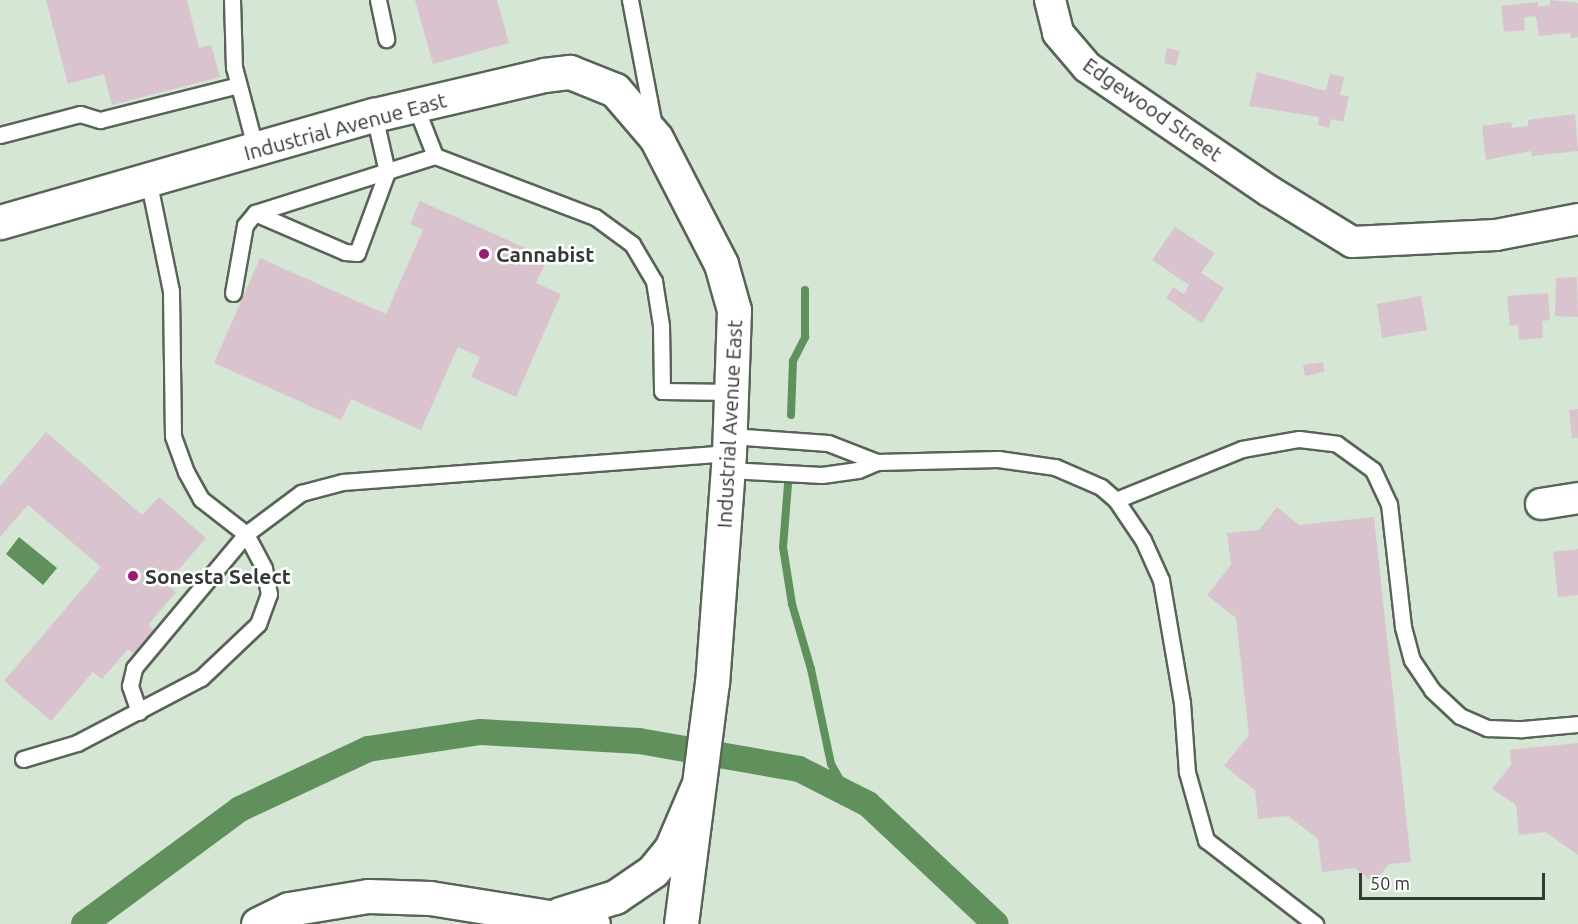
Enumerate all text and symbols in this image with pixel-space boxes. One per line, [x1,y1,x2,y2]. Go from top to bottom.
street label: Edgewood Street [1079,52,1227,166]
street label: Industrial Avenue East [241,87,449,165]
place label: Cannabist [496,241,594,267]
marker: Cannabist [477,247,491,261]
street label: Industrial Avenue East [711,319,747,529]
place label: Sonesta Select [145,563,291,589]
marker: Sonesta Select [126,569,140,583]
scale bar [1362,861,1548,899]
text: 50 m [1370,873,1410,893]

